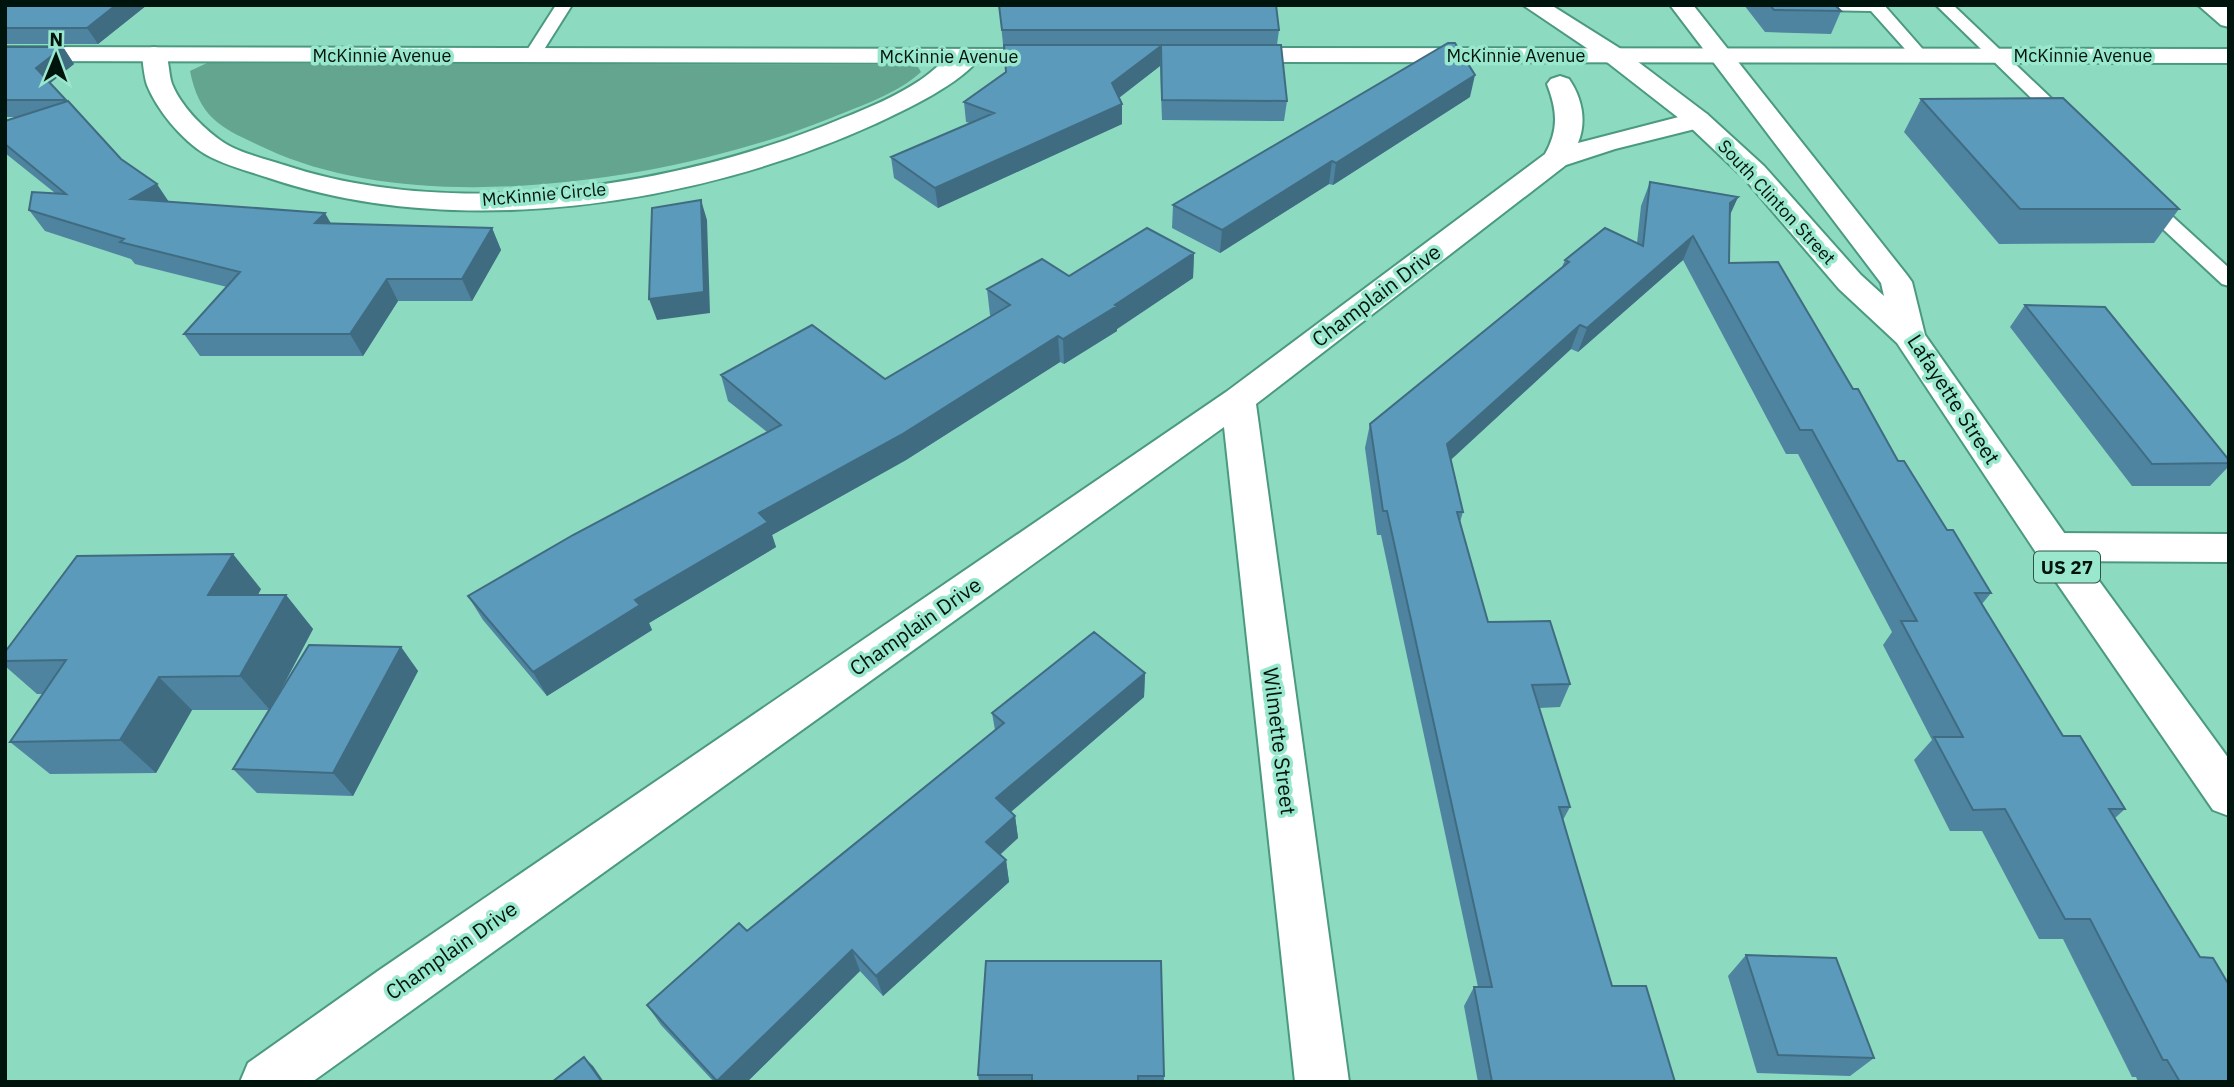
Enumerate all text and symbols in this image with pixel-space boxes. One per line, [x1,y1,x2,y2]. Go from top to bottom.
north arrow [21,21,91,91]
text: N [49,27,63,51]
street label: McKinnie Avenue [313,44,451,67]
street label: McKinnie Avenue [1447,44,1585,67]
street label: McKinnie Avenue [2014,44,2152,67]
street label: McKinnie Avenue [880,45,1018,68]
street label: South Clinton Street [1713,135,1841,269]
street label: McKinnie Circle [481,177,607,211]
street label: Champlain Drive [1306,237,1446,353]
street label: Lafayette Street [1901,328,2007,470]
road number: US 27 [2034,552,2100,582]
street label: Champlain Drive [844,570,986,682]
street label: Wilmette Street [1257,666,1303,816]
street label: Champlain Drive [380,894,522,1006]

